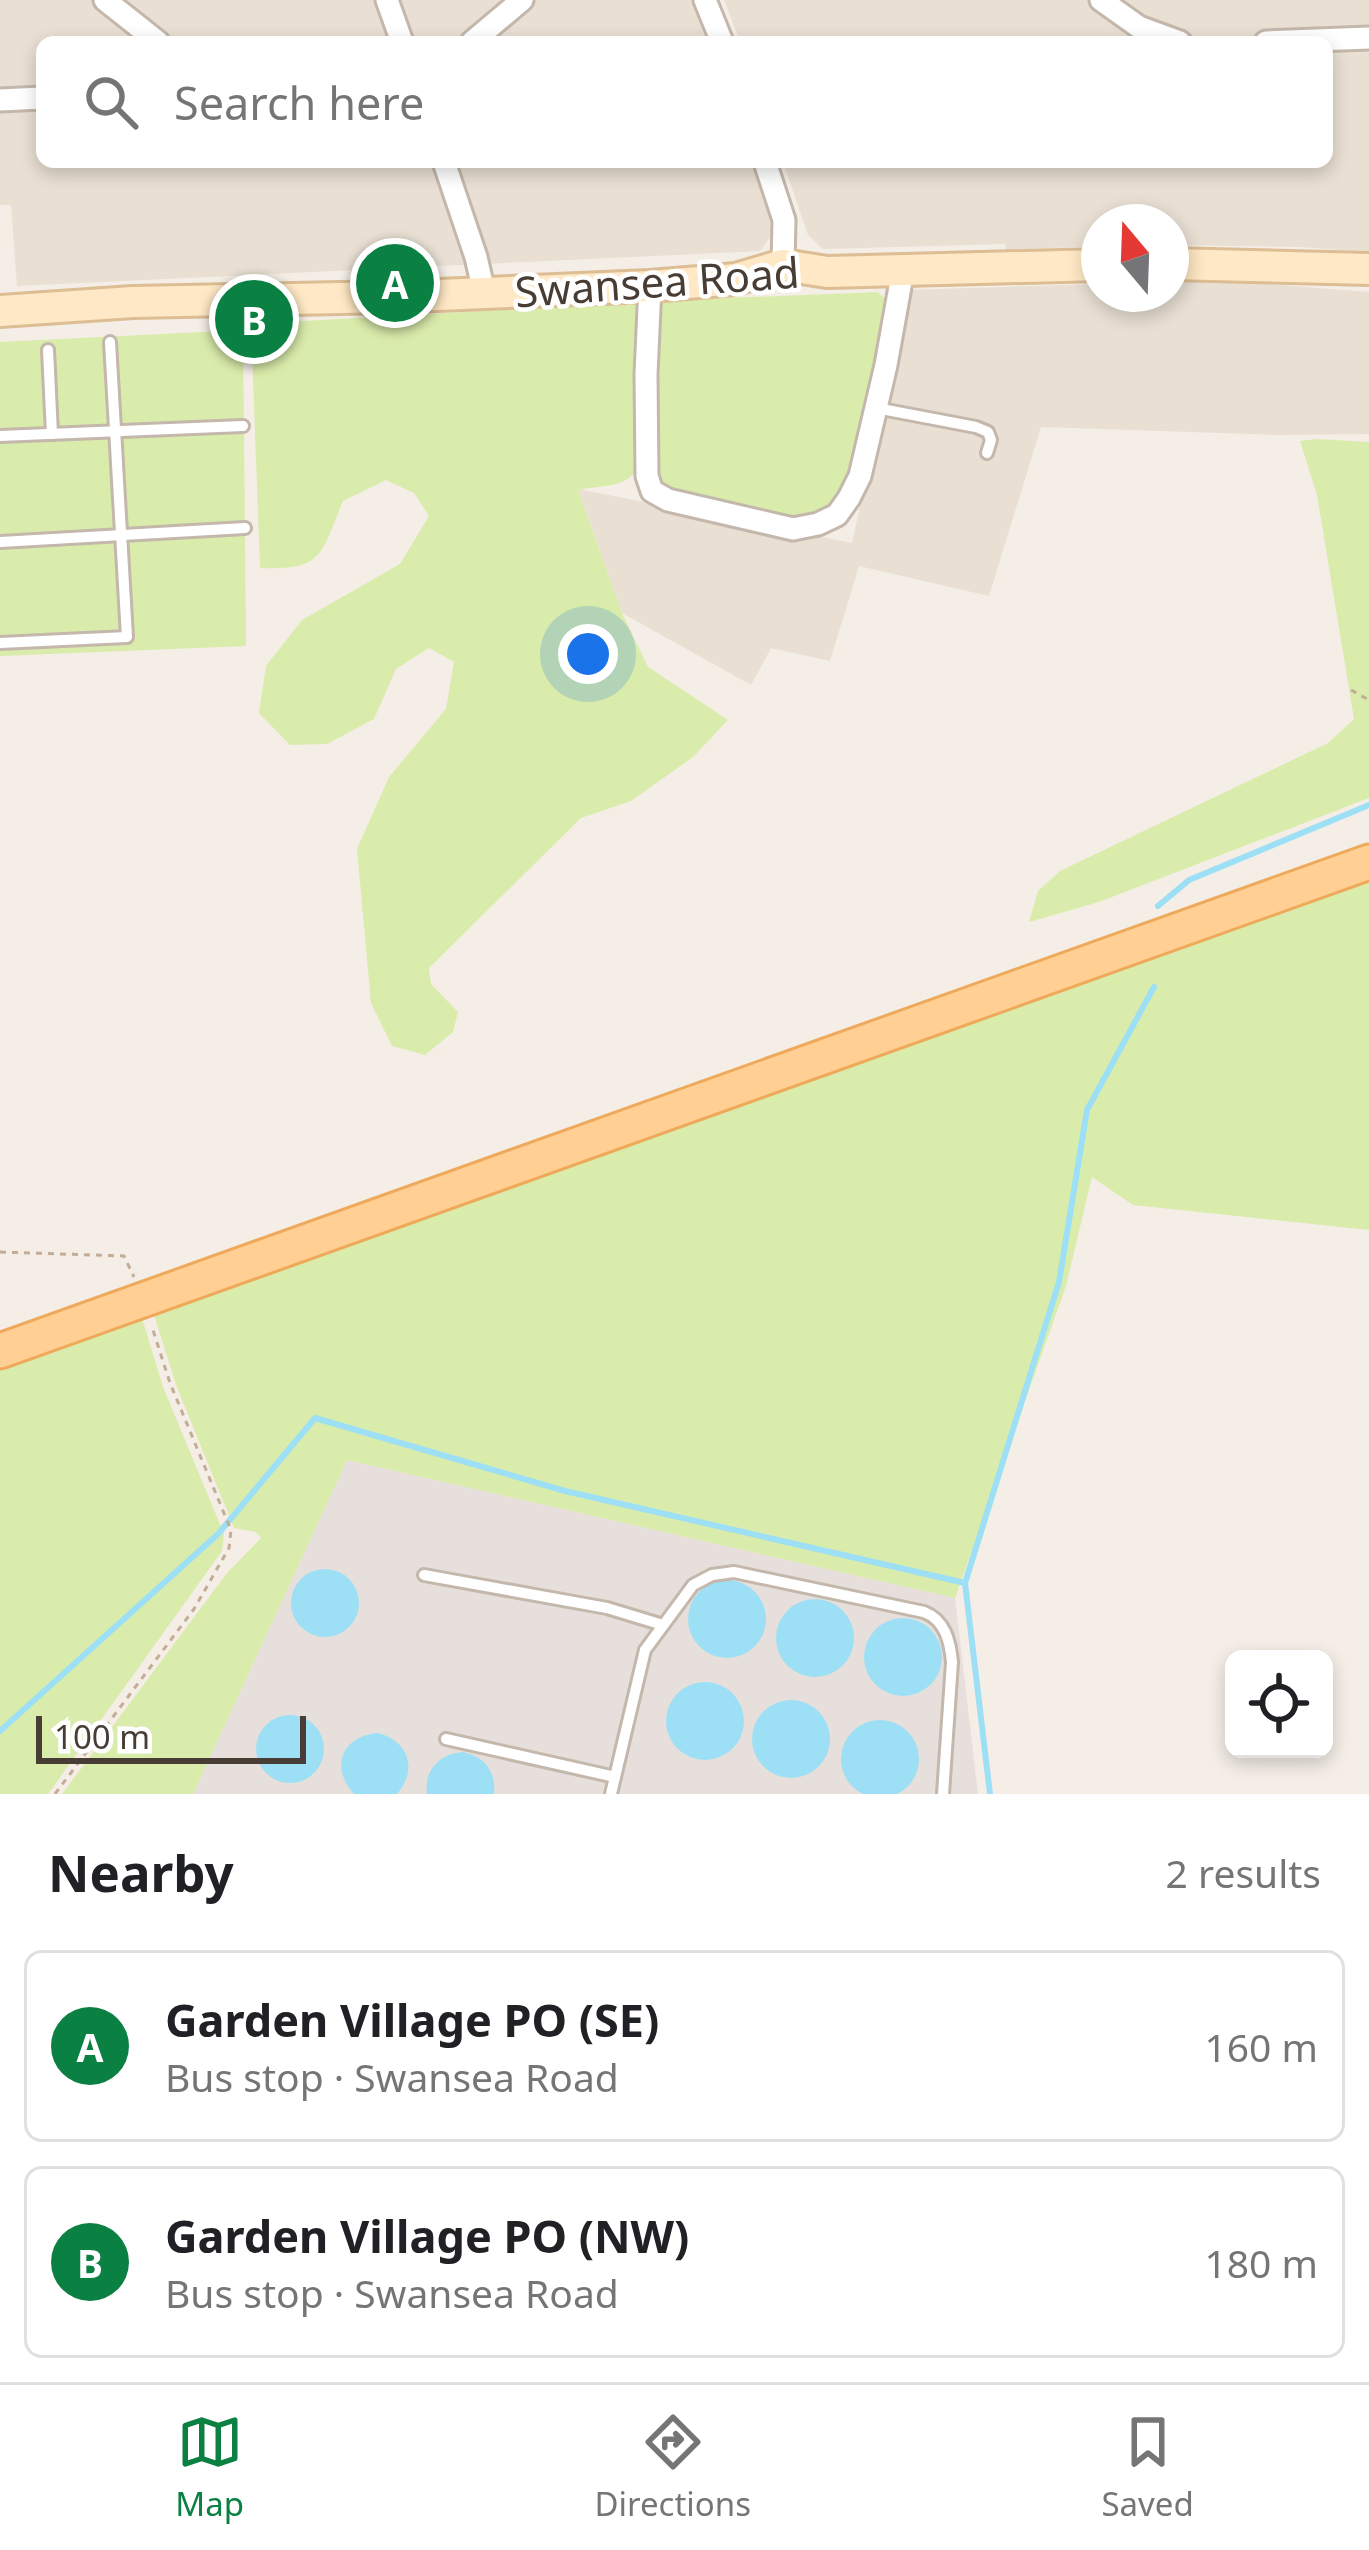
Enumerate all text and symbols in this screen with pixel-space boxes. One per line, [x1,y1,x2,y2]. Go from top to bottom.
search box [36,36,1333,168]
icon: search [78,69,144,135]
text: Search here [174,72,424,133]
north arrow [1081,204,1189,312]
pin: A [356,238,434,328]
street label: Swansea Road [513,243,801,319]
pin: B [215,274,293,364]
your location [558,624,618,684]
map controls [1225,1650,1333,1758]
button: locate [1225,1650,1333,1758]
scale bar [36,1710,306,1763]
text: 100 m [54,1714,150,1759]
text: Nearby [48,1837,234,1907]
text: 2 results [1166,1846,1321,1899]
text: Garden Village PO (SE) [165,1989,659,2050]
text: A [77,2020,104,2073]
text: 160 m [1204,2020,1318,2073]
text: Bus stop · Swansea Road [165,2050,619,2103]
text: Garden Village PO (NW) [165,2205,689,2266]
text: B [77,2236,103,2289]
text: 180 m [1204,2236,1318,2289]
text: Bus stop · Swansea Road [165,2266,619,2319]
tab: Map [175,2409,244,2526]
tab: Directions [594,2409,751,2526]
tab: Saved [1101,2409,1194,2526]

